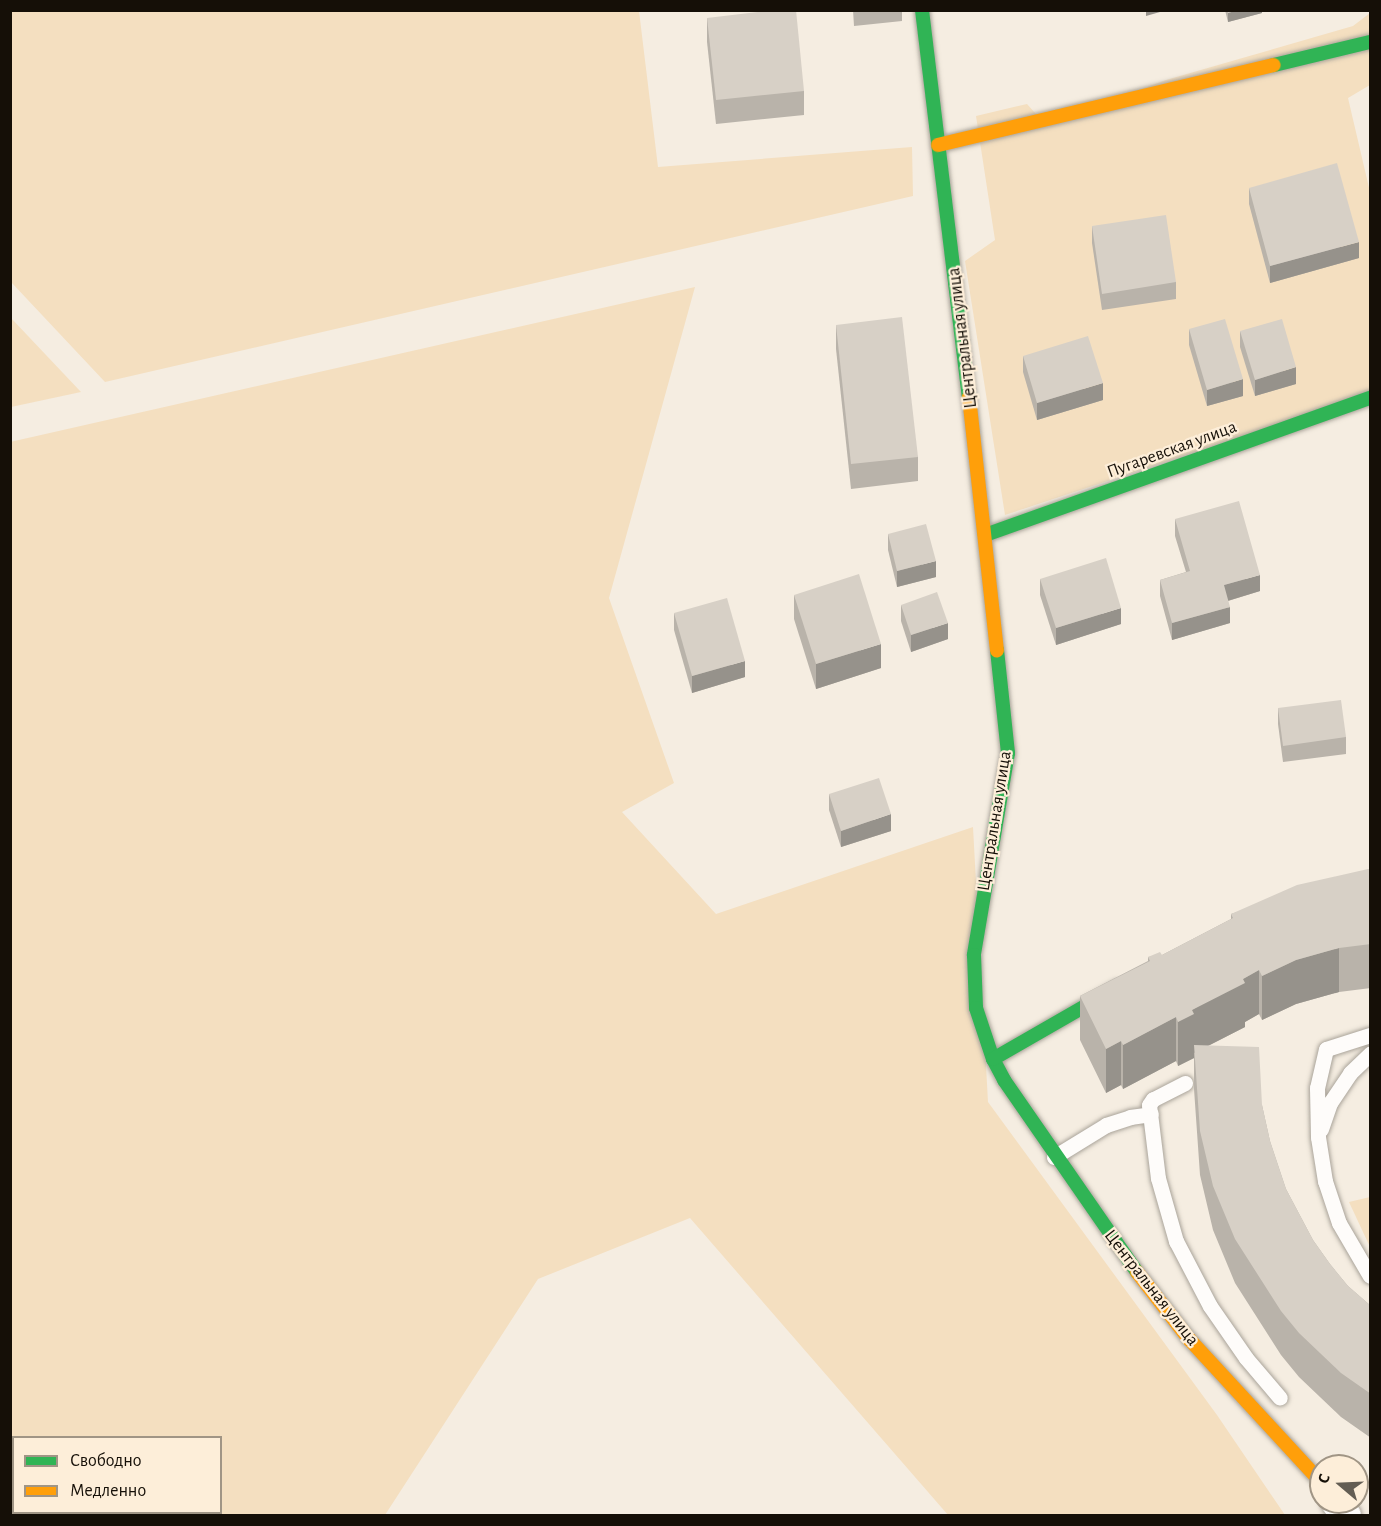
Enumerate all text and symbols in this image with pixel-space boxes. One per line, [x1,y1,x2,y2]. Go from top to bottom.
street label: Центральная улица [944,266,982,410]
street label: Пугаревская улица [1104,417,1240,483]
street label: Центральная улица [973,749,1017,893]
street label: Центральная улица [1099,1226,1203,1350]
legend [12,1436,222,1514]
text: Свободно [70,1452,142,1470]
north arrow [1309,1454,1369,1514]
text: С [1315,1472,1333,1486]
text: Медленно [70,1482,146,1500]

